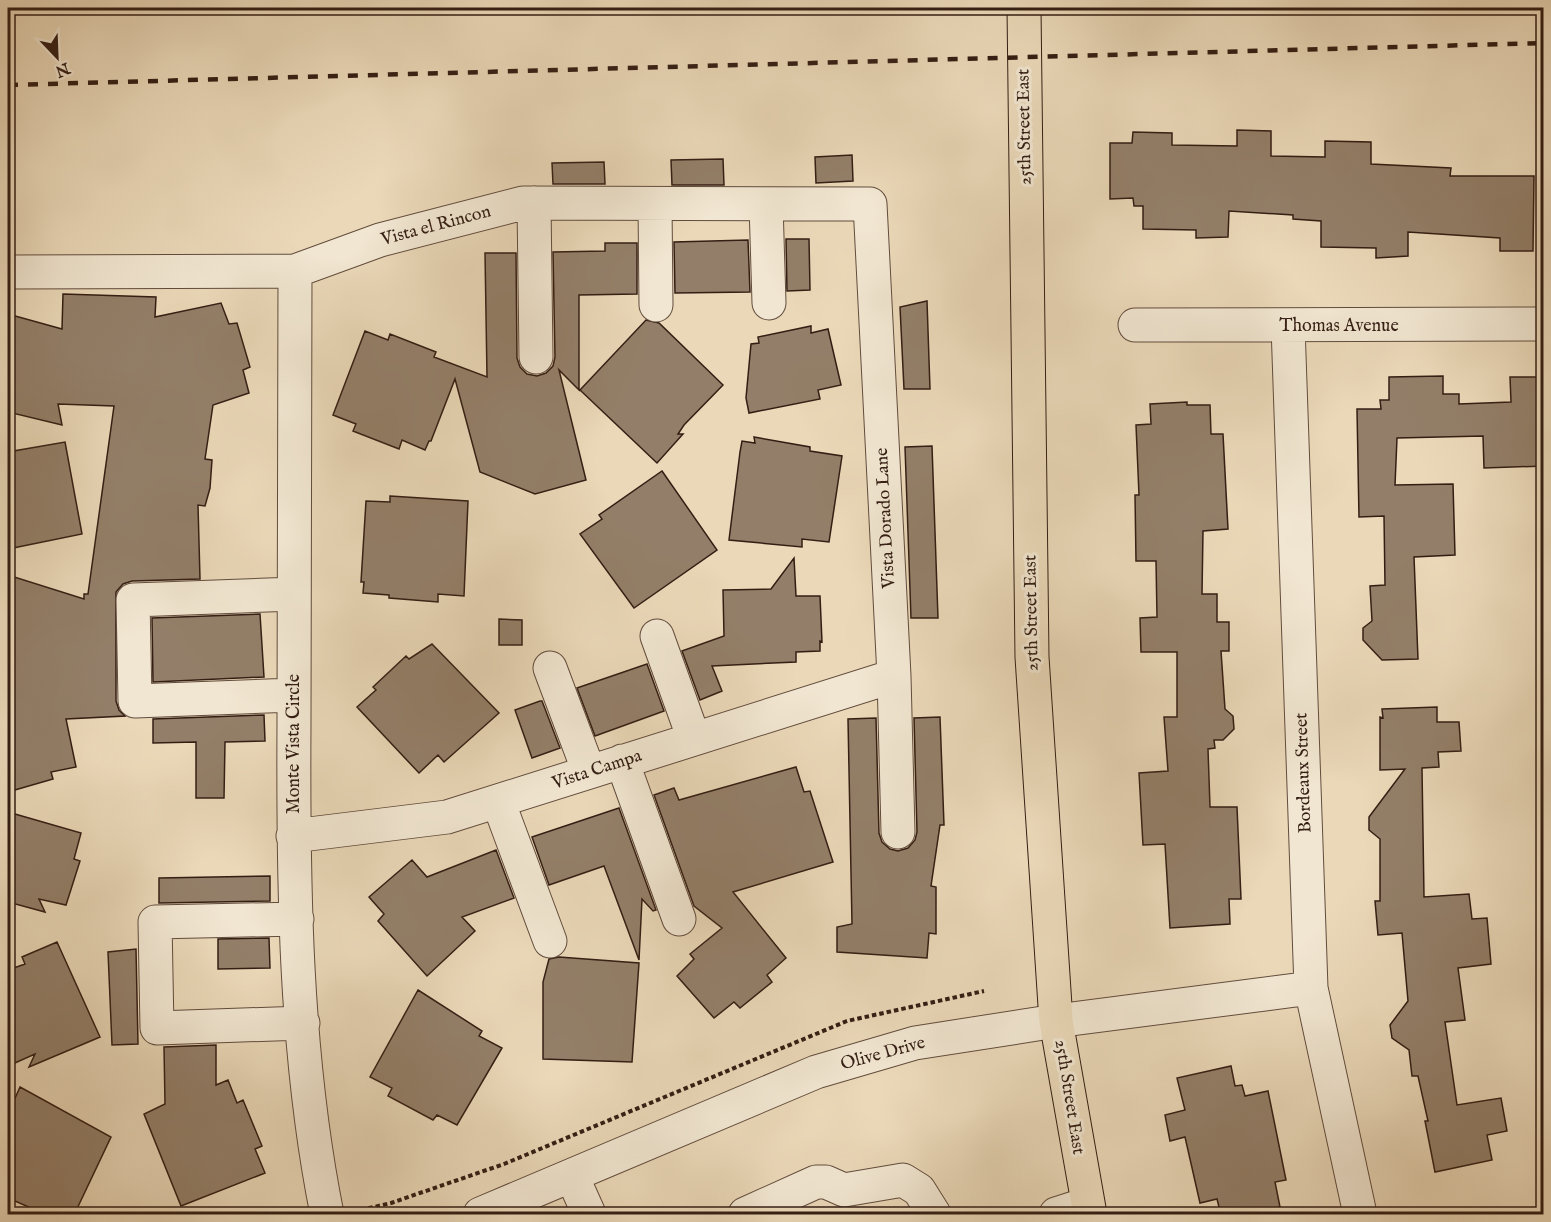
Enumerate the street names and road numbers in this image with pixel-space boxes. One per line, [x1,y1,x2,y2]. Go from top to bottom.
street label: 25th Street East [1012,69,1038,185]
street label: Vista el Rincon [378,200,494,252]
street label: Thomas Avenue [1279,315,1399,338]
street label: Vista Dorado Lane [871,447,901,590]
street label: 25th Street East [1019,555,1045,671]
street label: Monte Vista Circle [283,674,306,814]
street label: Bordeaux Street [1290,712,1318,834]
street label: Vista Campa [548,745,645,796]
street label: Olive Drive [838,1032,928,1076]
street label: 25th Street East [1049,1038,1089,1156]

